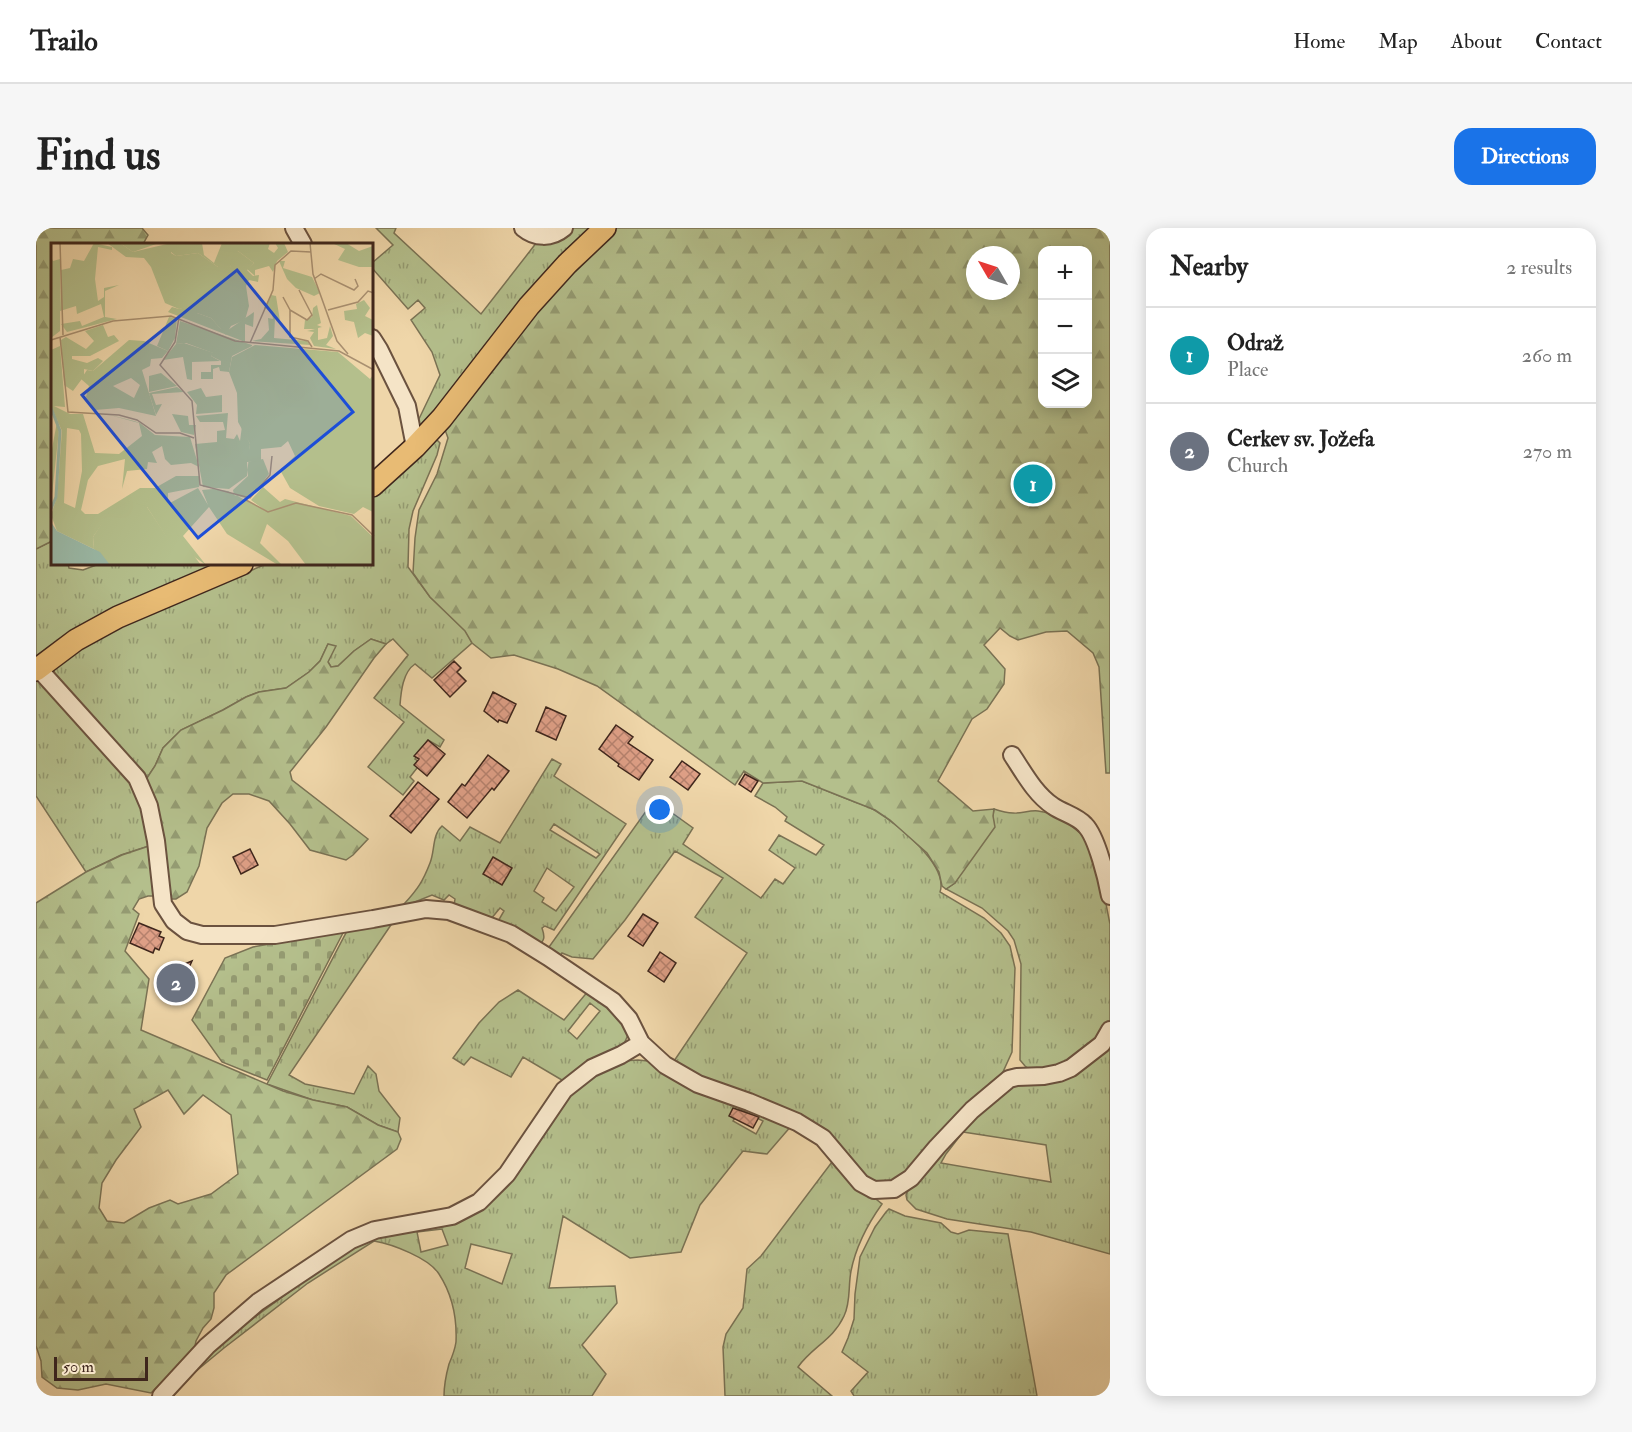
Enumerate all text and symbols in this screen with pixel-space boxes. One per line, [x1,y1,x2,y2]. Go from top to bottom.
text: Trailo [30,24,98,59]
text: Home [1293,28,1345,55]
text: Map [1378,28,1418,55]
text: About [1451,28,1502,55]
text: Contact [1535,28,1602,55]
button: Directions [1454,128,1596,185]
text: Find us [36,130,160,182]
inset map [51,243,374,566]
north arrow [966,246,1020,300]
map controls [1038,246,1092,408]
button: + [1038,246,1092,300]
text: Nearby [1170,251,1248,283]
text: 2 results [1506,255,1572,280]
button: − [1038,300,1092,354]
text: Odraž [1227,329,1284,357]
text: 1 [1186,343,1193,368]
text: 260 m [1522,343,1572,368]
button: layers [1038,354,1092,408]
text: Place [1227,357,1268,382]
text: Cerkev sv. Jožefa [1227,425,1374,453]
text: 2 [1184,439,1195,464]
text: 270 m [1523,439,1572,464]
text: Church [1227,453,1288,478]
pin: 1 [1014,462,1052,506]
your location [645,795,674,824]
pin: 2 [156,960,196,1005]
scale bar [54,1354,148,1382]
text: 50 m [63,1357,94,1377]

